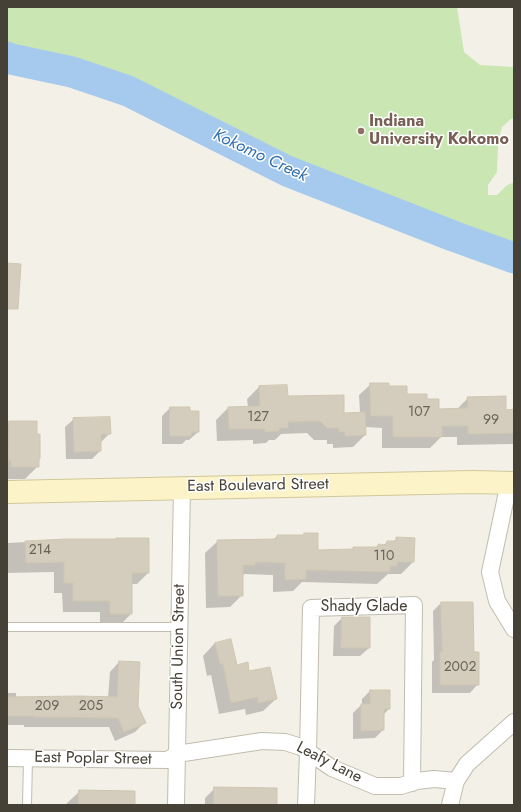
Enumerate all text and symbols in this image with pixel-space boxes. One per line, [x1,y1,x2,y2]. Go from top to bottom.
place label: Indiana University Kokomo [369,112,509,150]
water label: Kokomo Creek [210,125,310,187]
marker: Indiana University Kokomo [356,126,366,136]
house number: 107 [408,405,430,421]
house number: 127 [247,410,269,426]
house number: 99 [483,413,499,429]
street label: East Boulevard Street [187,475,329,497]
house number: 214 [29,543,51,559]
house number: 110 [374,549,394,565]
street label: South Union Street [168,584,190,710]
street label: Shady Glade [321,597,407,617]
house number: 2002 [444,660,476,676]
house number: 209 [35,699,59,715]
house number: 205 [79,699,103,715]
street label: Leafy Lane [293,738,365,788]
street label: East Poplar Street [34,748,152,770]

